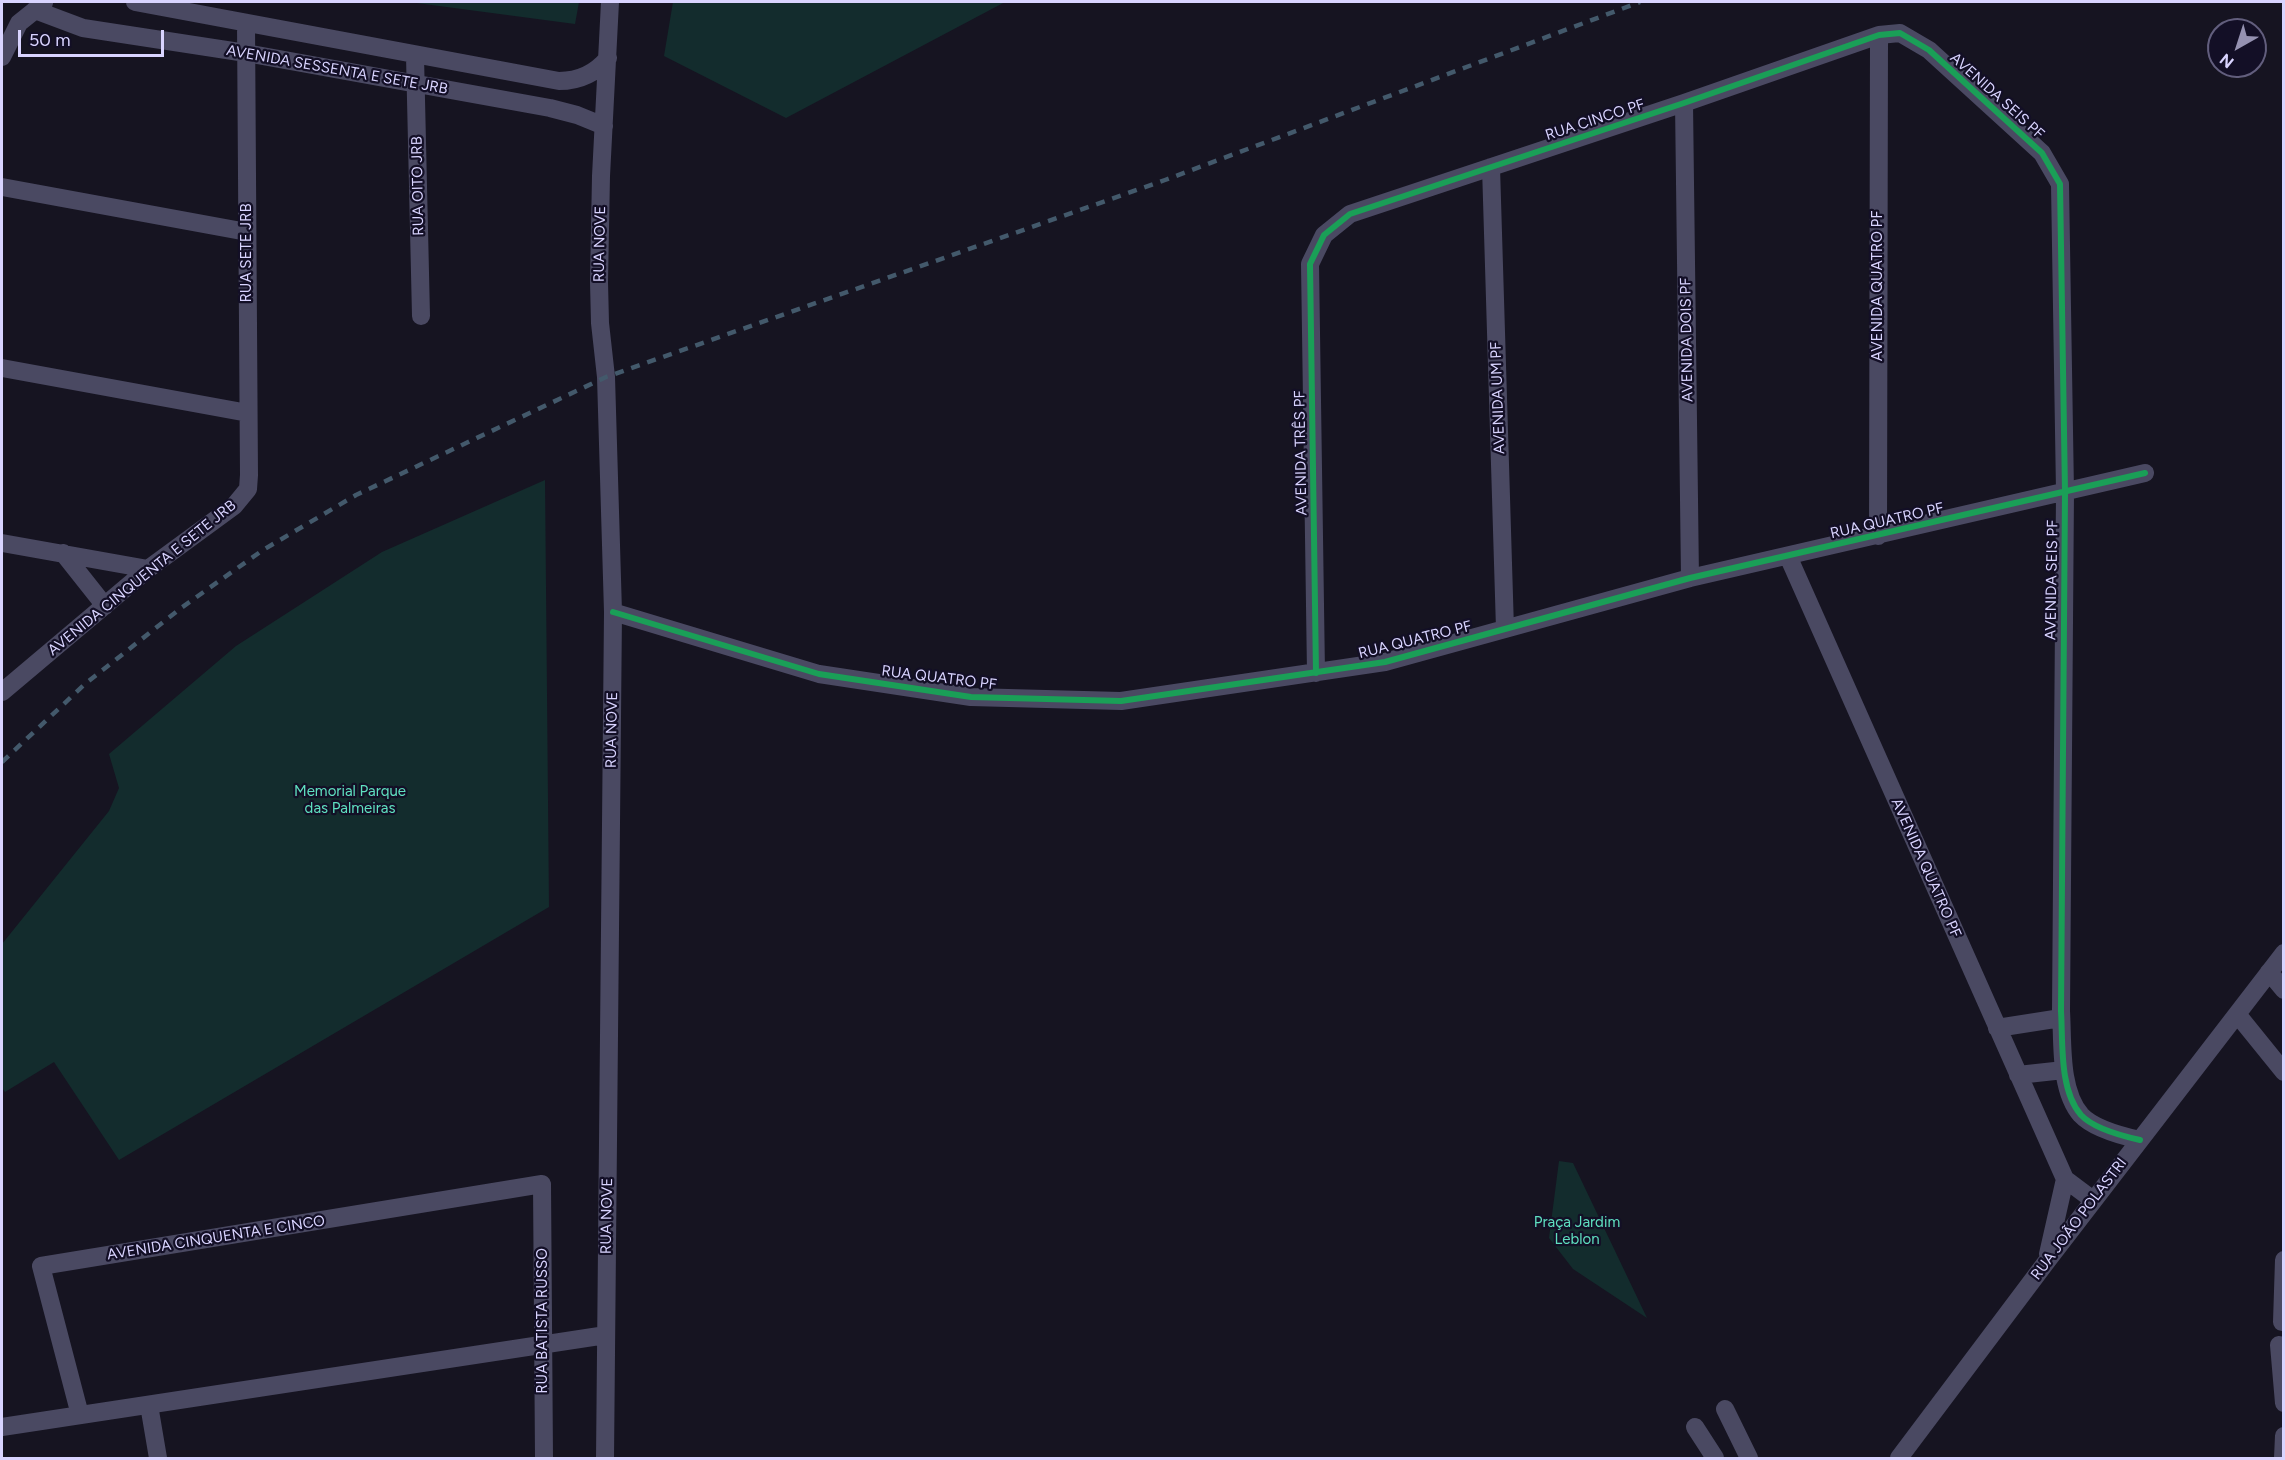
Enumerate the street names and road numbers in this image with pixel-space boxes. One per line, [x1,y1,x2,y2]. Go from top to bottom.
street label: AVENIDA SESSENTA E SETE JRB [225,42,449,98]
street label: AVENIDA SEIS PF [1946,49,2048,143]
street label: RUA CINCO PF [1543,95,1647,145]
street label: RUA OITO JRB [408,136,428,236]
street label: RUA SETE JRB [238,203,256,303]
street label: RUA NOVE [590,206,610,282]
street label: AVENIDA QUATRO PF [1869,211,1887,361]
street label: AVENIDA DOIS PF [1677,278,1697,402]
street label: AVENIDA UM PF [1487,341,1509,455]
street label: AVENIDA TRÊS PF [1291,390,1311,516]
street label: AVENIDA CINQUENTA E SETE JRB [44,496,240,660]
street label: RUA QUATRO PF [1828,499,1946,543]
street label: AVENIDA SEIS PF [2042,520,2062,640]
street label: RUA QUATRO PF [1357,617,1473,663]
street label: RUA QUATRO PF [880,662,998,694]
street label: RUA NOVE [602,692,622,768]
street label: AVENIDA QUATRO PF [1887,795,1965,941]
street label: RUA JOÃO POLASTRI [2027,1155,2131,1283]
street label: RUA NOVE [597,1178,617,1254]
street label: AVENIDA CINQUENTA E CINCO [106,1212,326,1264]
street label: RUA BATISTA RUSSO [534,1248,552,1394]

